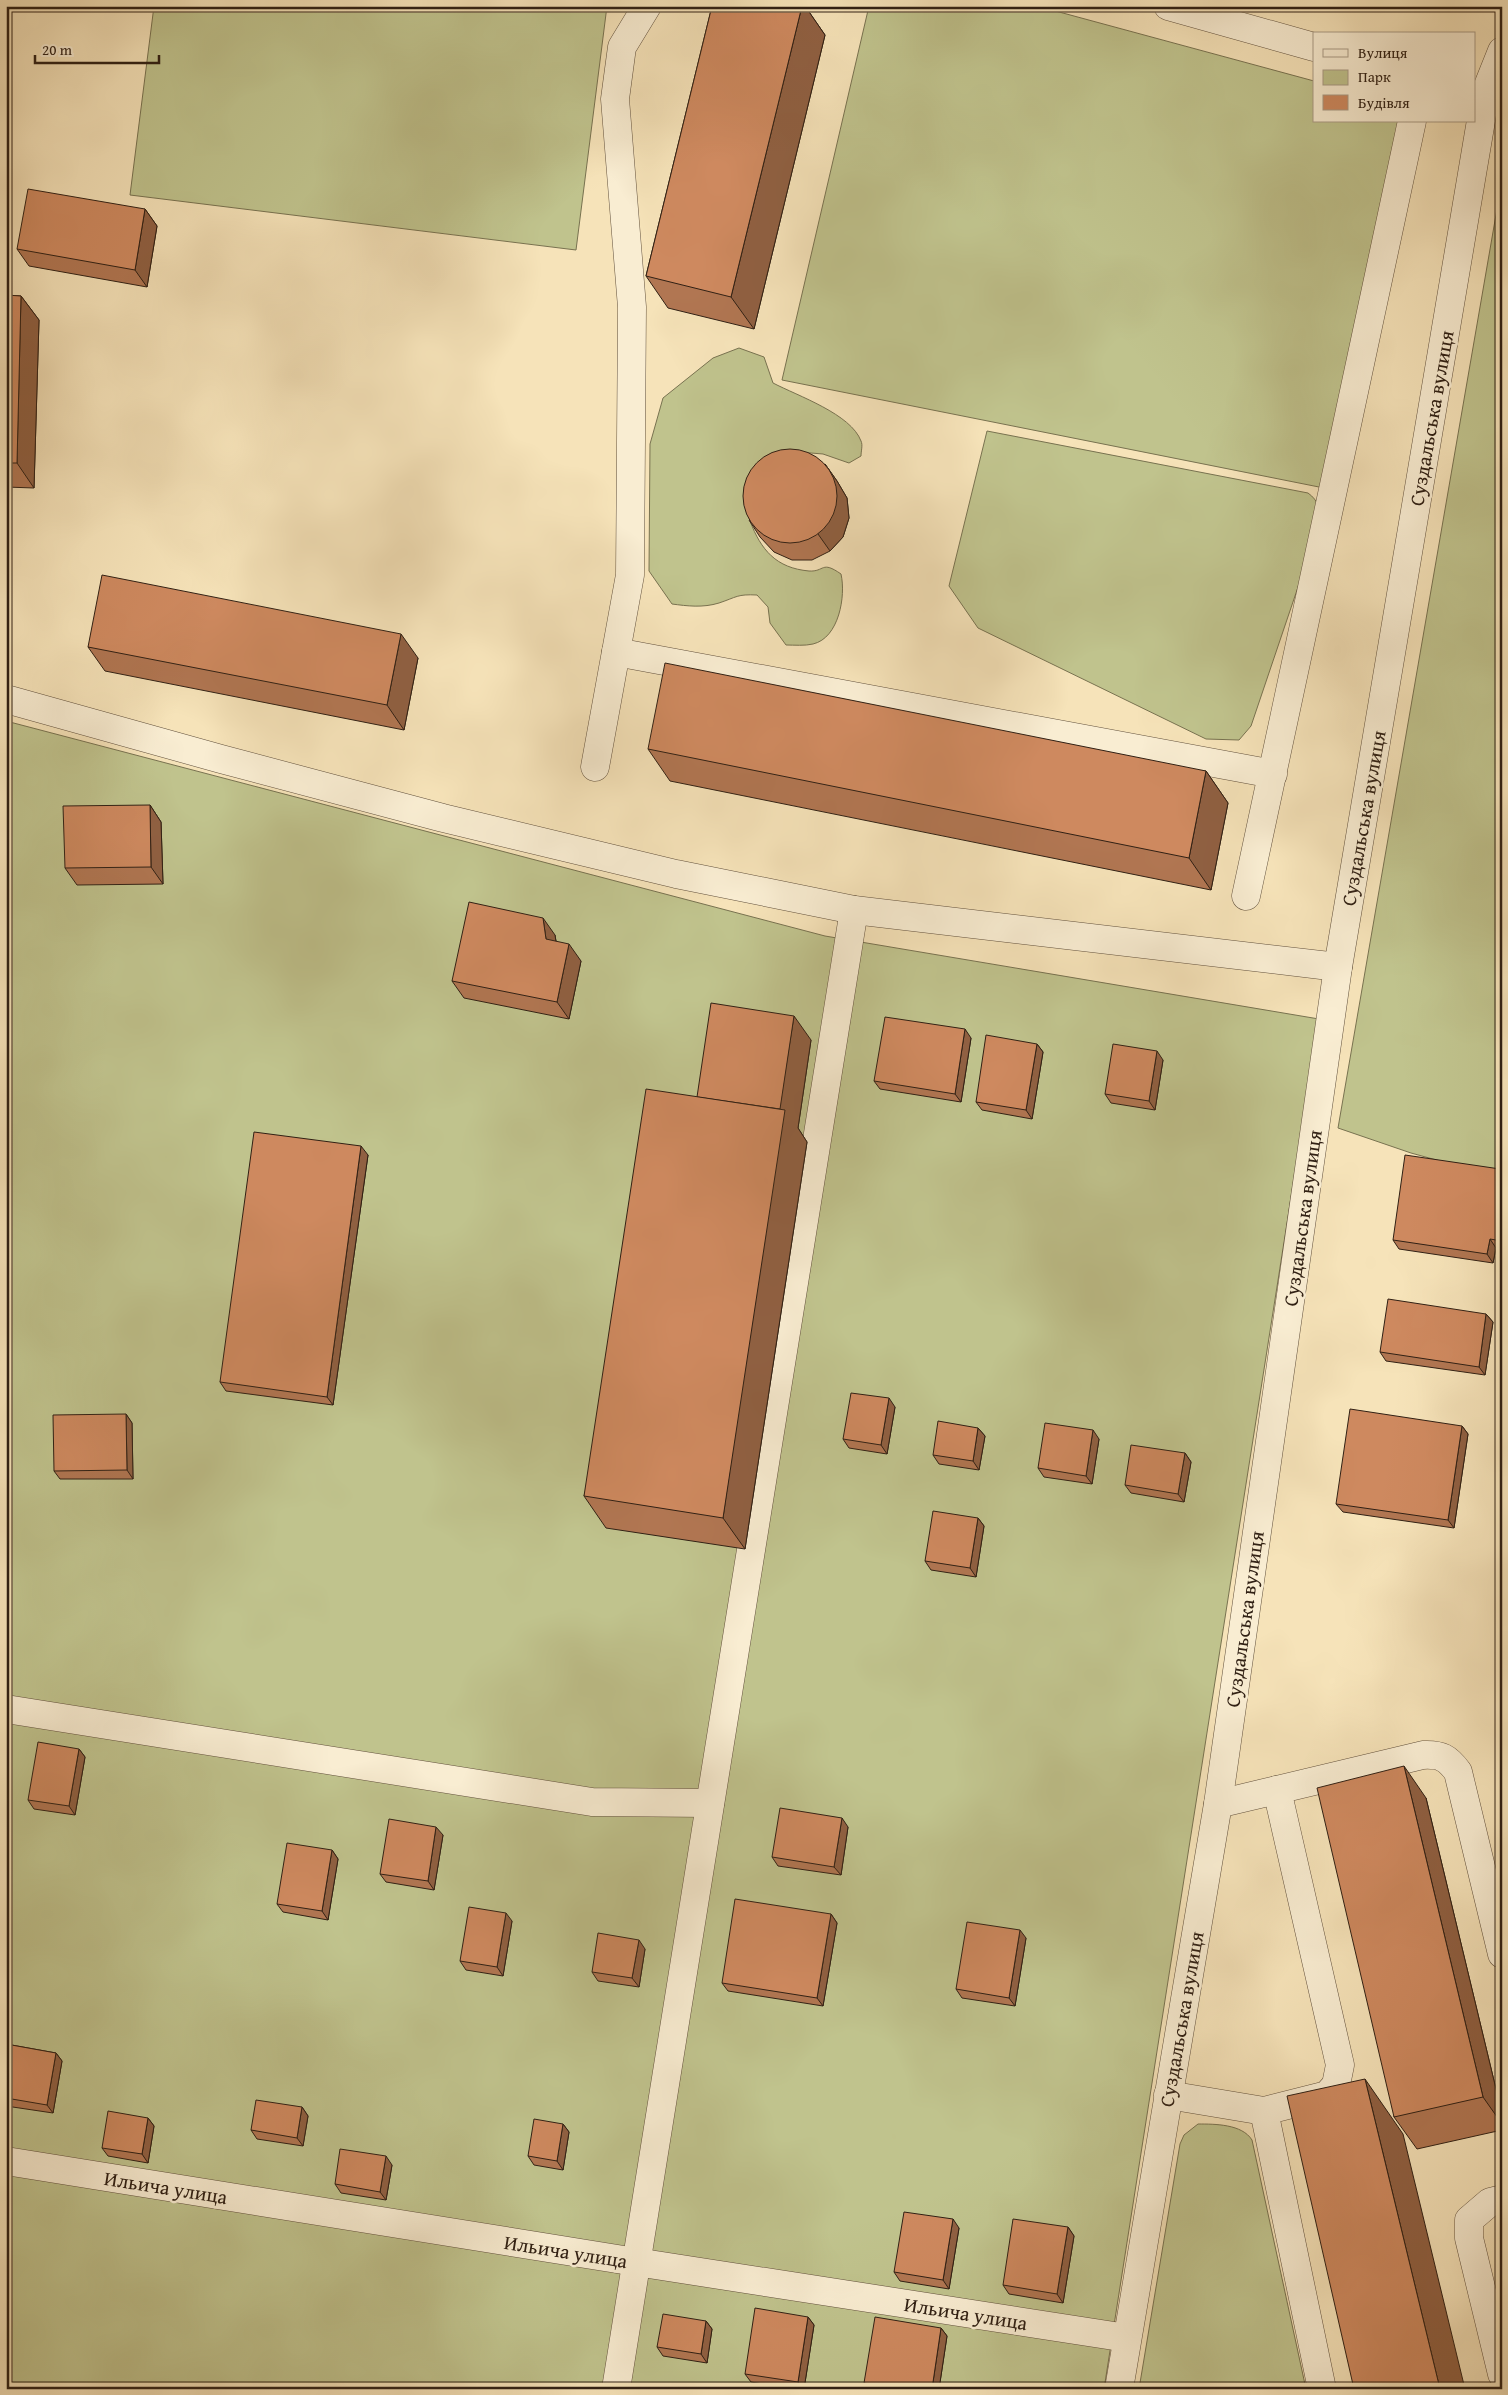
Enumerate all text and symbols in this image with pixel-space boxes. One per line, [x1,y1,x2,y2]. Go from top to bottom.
scale bar [35,32,159,64]
legend [1313,32,1476,122]
text: 20 m [42,39,73,60]
text: Вулиця [1358,42,1408,63]
text: Парк [1358,66,1391,87]
text: Будівля [1358,92,1410,113]
street label: Суздальська вулиця [1401,328,1461,508]
street label: Суздальська вулиця [1333,728,1393,908]
street label: Суздальська вулиця [1275,1128,1329,1308]
street label: Суздальська вулиця [1217,1529,1271,1709]
street label: Суздальська вулиця [1151,1929,1211,2109]
street label: Ильича улица [102,2163,230,2211]
street label: Ильича улица [502,2227,630,2275]
street label: Ильича улица [902,2289,1030,2337]

